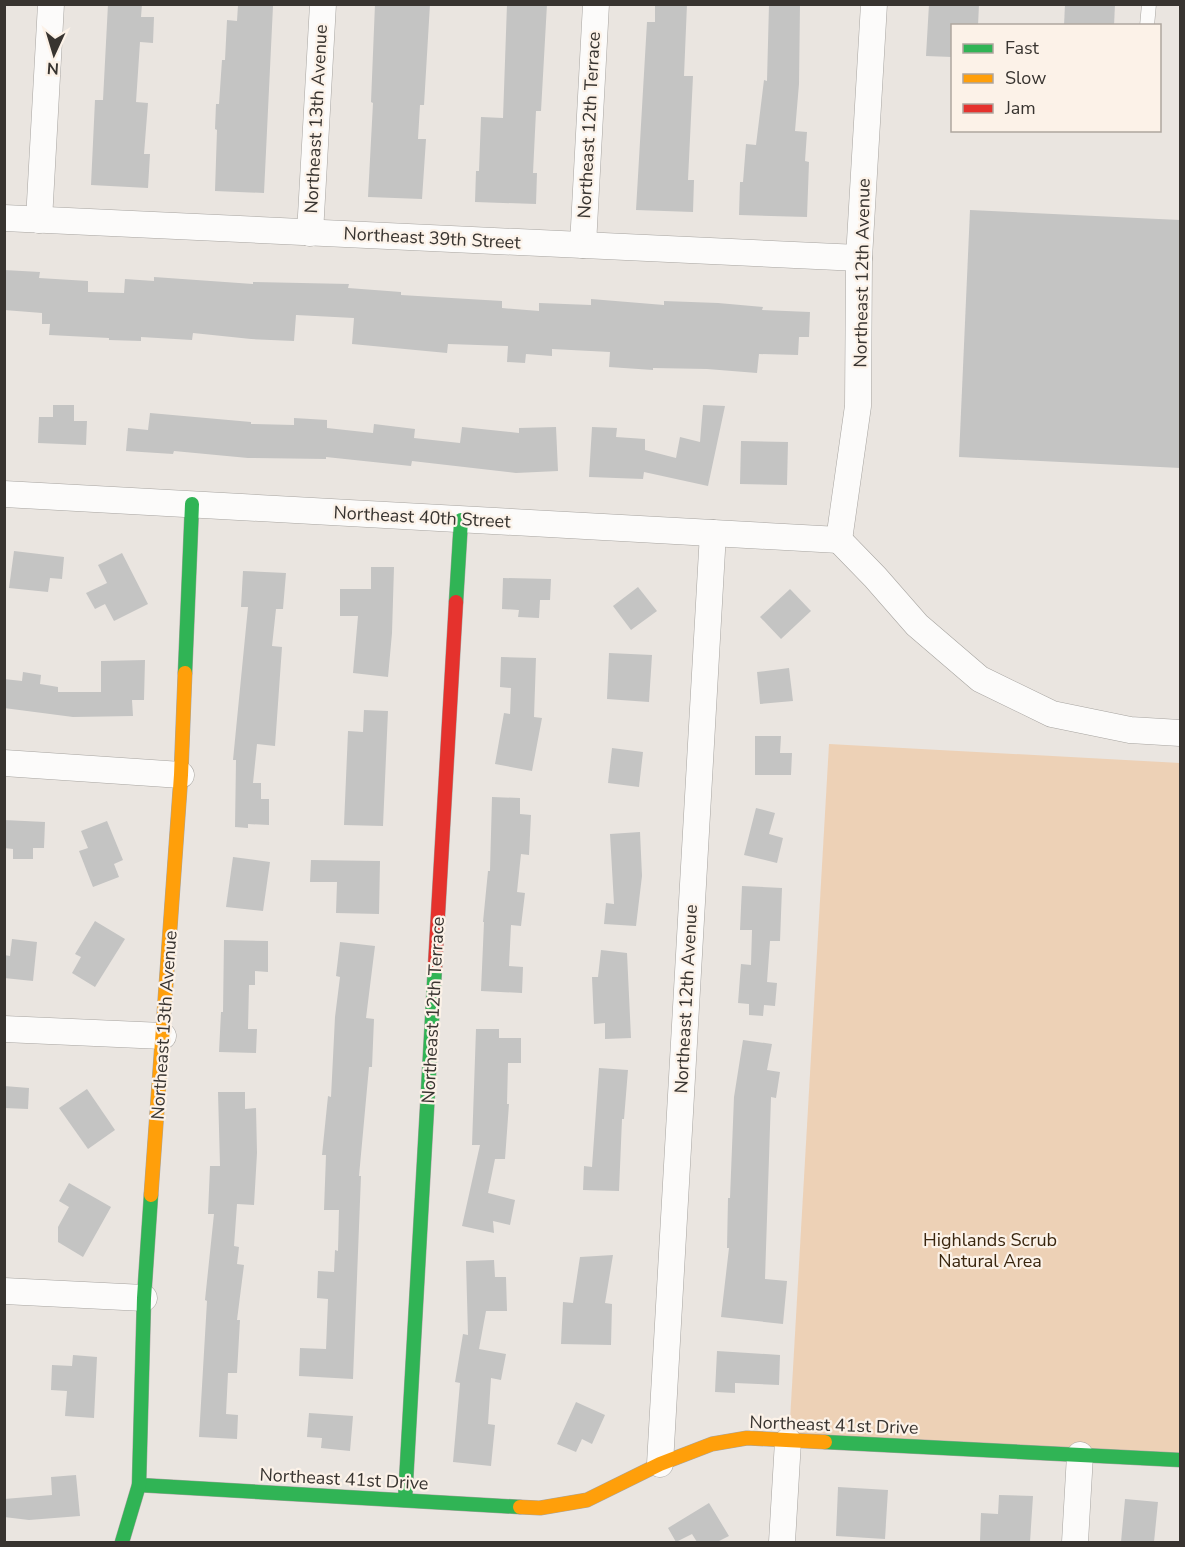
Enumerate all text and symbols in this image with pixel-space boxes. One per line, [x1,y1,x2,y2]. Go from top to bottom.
north arrow [24,24,84,84]
street label: Northeast 13th Avenue [299,24,333,214]
legend [951,24,1161,132]
street label: Northeast 12th Terrace [572,31,606,219]
text: Fast [1005,36,1040,60]
text: N [46,57,60,79]
text: Slow [1005,66,1046,90]
text: Jam [1004,96,1036,120]
street label: Northeast 12th Avenue [848,178,876,368]
street label: Northeast 39th Street [343,221,522,255]
street label: Northeast 40th Street [333,500,512,534]
street label: Northeast 12th Avenue [669,904,703,1094]
street label: Northeast 12th Terrace [416,916,450,1104]
street label: Northeast 13th Avenue [145,930,183,1120]
park label: Highlands Scrub Natural Area [923,1228,1057,1273]
street label: Northeast 41st Drive [749,1410,919,1440]
street label: Northeast 41st Drive [259,1463,429,1495]

